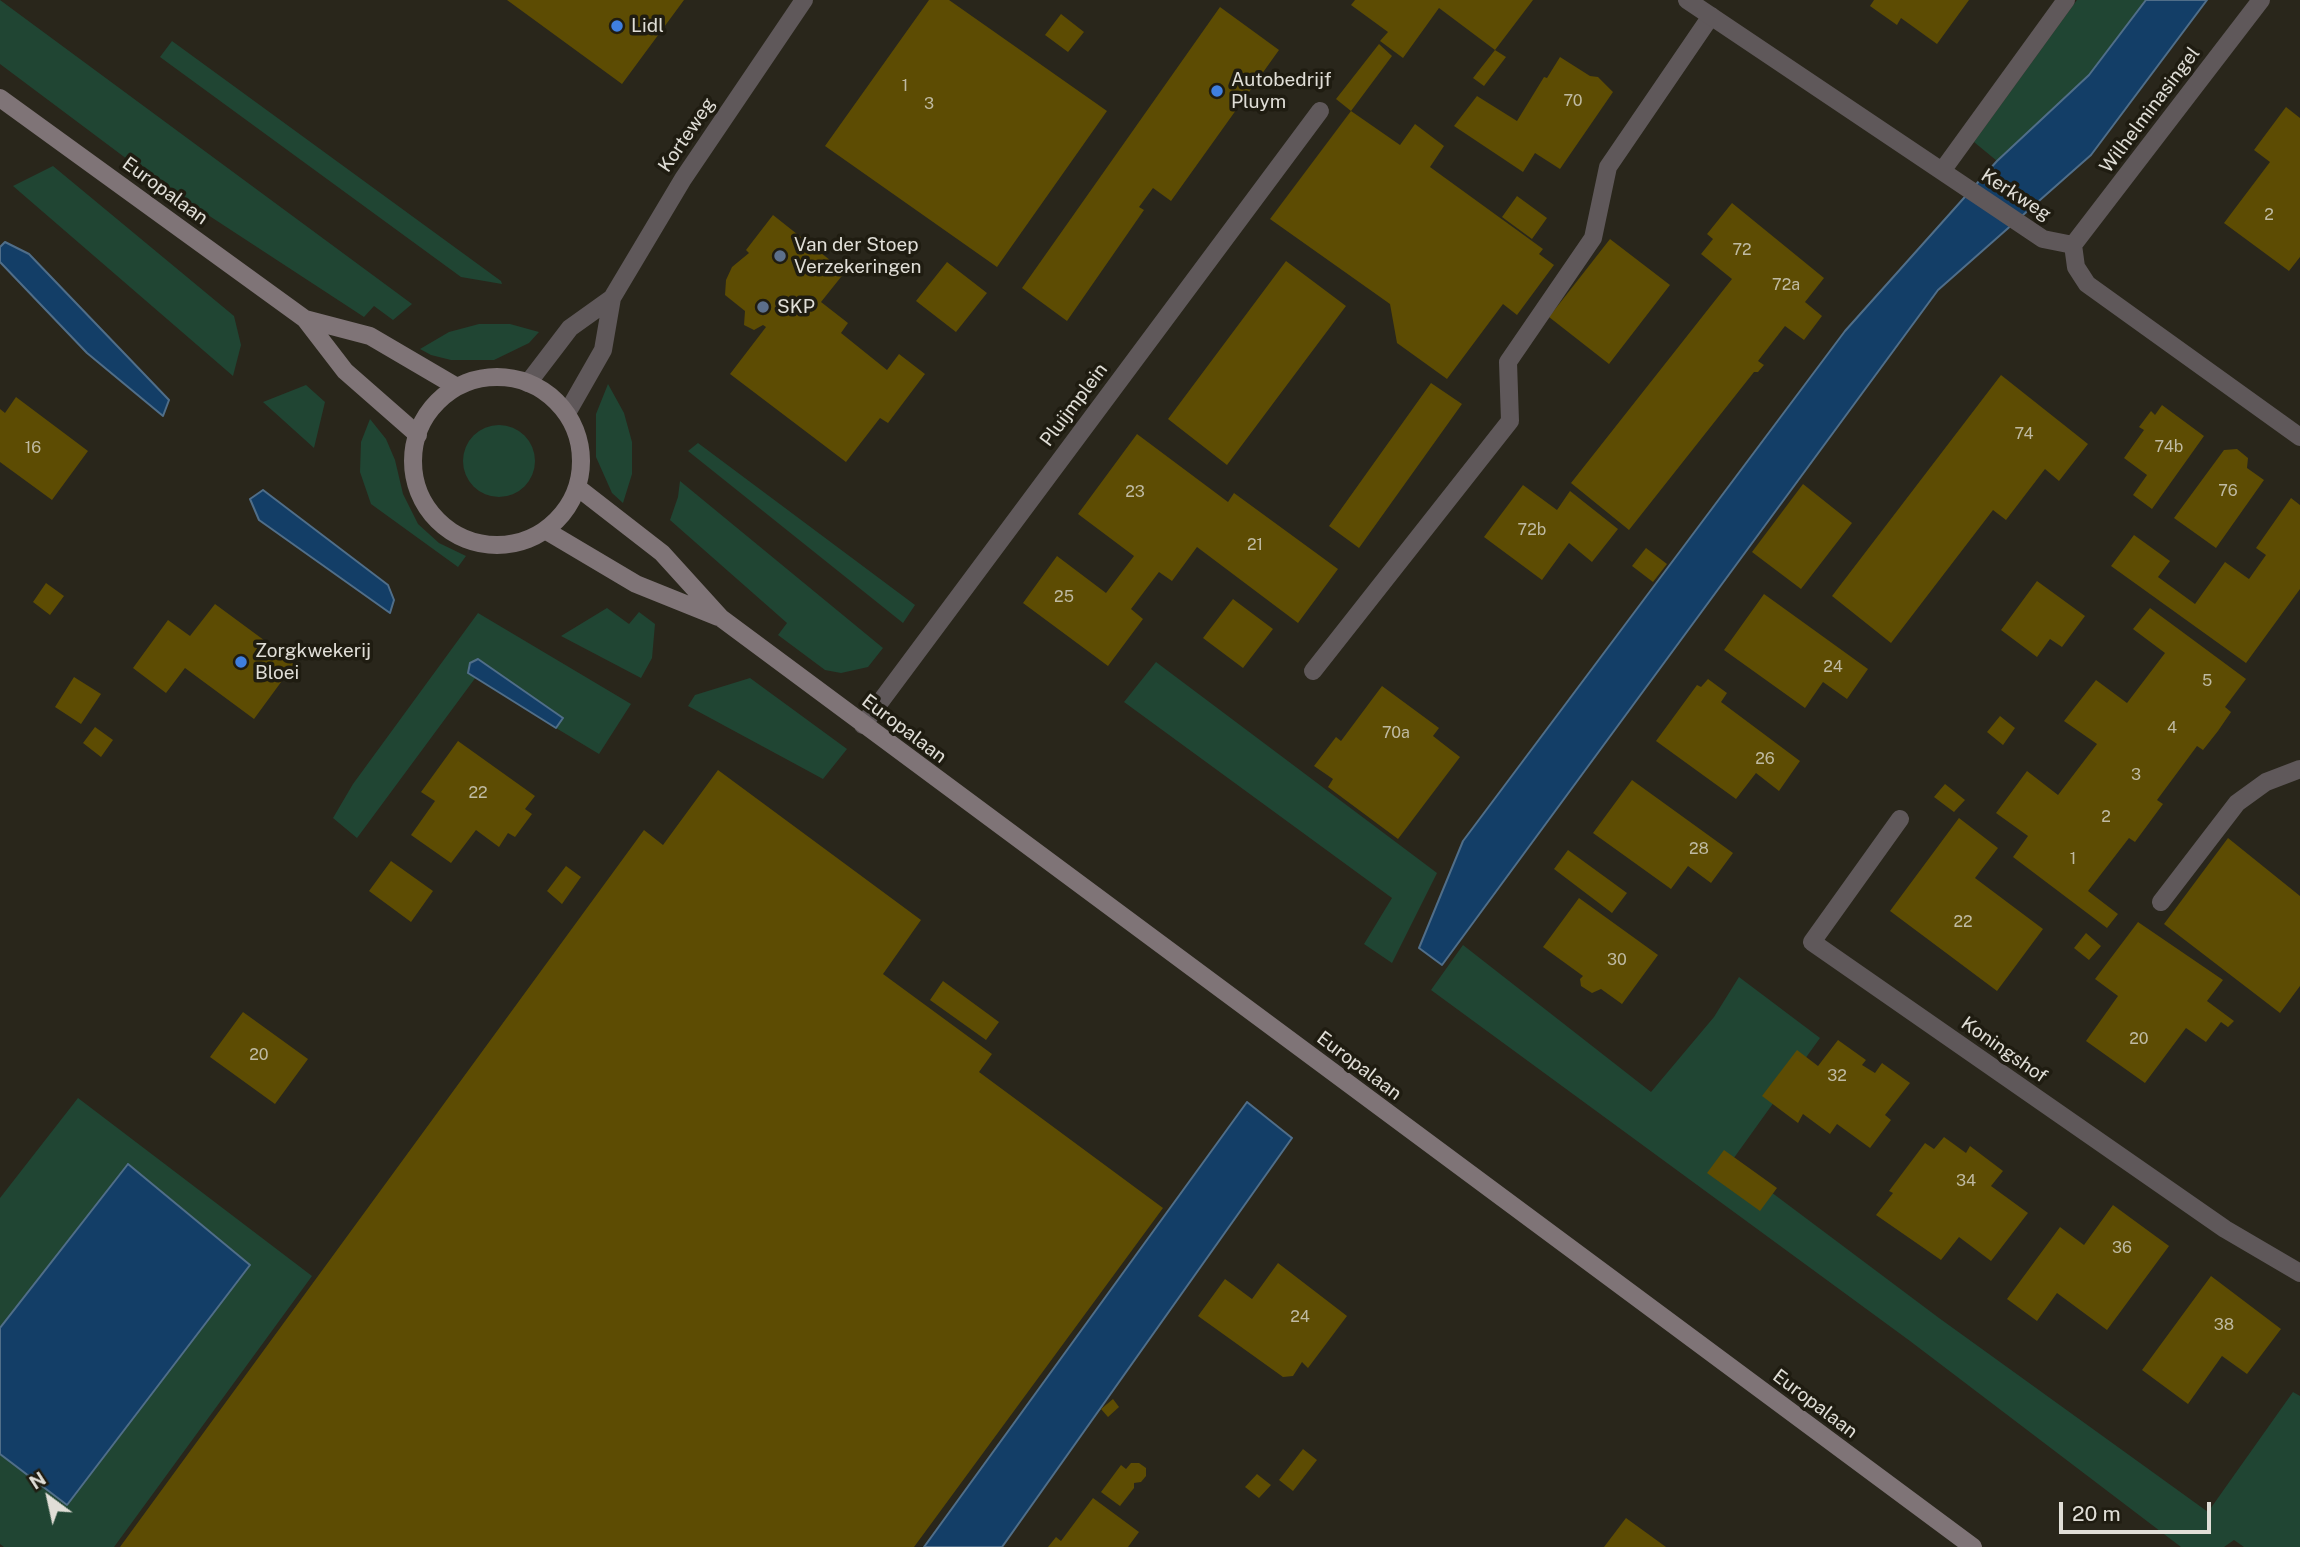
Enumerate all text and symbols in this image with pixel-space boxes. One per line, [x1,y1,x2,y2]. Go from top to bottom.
place label: Lidl [631,15,664,37]
marker: Lidl [609,18,625,34]
street label: Wilhelminasingel [2095,42,2205,178]
place label: Autobedrijf Pluym [1231,69,1331,113]
house number: 1 [902,76,908,96]
marker: Autobedrijf Pluym [1209,83,1225,99]
house number: 70 [1563,91,1583,111]
street label: Korteweg [654,93,720,177]
house number: 3 [924,94,934,114]
street label: Europalaan [118,152,212,230]
street label: Kerkweg [1977,164,2055,226]
house number: 2 [2264,205,2274,225]
place label: Van der Stoep Verzekeringen [794,234,922,278]
house number: 72 [1732,240,1752,260]
marker: Van der Stoep Verzekeringen [772,248,788,264]
house number: 72a [1772,275,1800,295]
place label: SKP [777,296,815,318]
marker: SKP [755,299,771,315]
street label: Pluijmplein [1035,359,1113,451]
house number: 74 [2014,424,2034,444]
house number: 74b [2155,437,2183,457]
house number: 16 [25,438,41,458]
house number: 76 [2218,481,2238,501]
house number: 23 [1125,482,1145,502]
house number: 72b [1518,520,1546,540]
house number: 21 [1247,535,1263,555]
house number: 25 [1054,587,1074,607]
place label: Zorgkwekerij Bloei [255,640,371,684]
marker: Zorgkwekerij Bloei [233,654,249,670]
house number: 24 [1823,657,1843,677]
house number: 5 [2202,671,2212,691]
street label: Europalaan [857,690,951,768]
house number: 4 [2167,718,2177,738]
house number: 70a [1382,723,1410,743]
house number: 26 [1755,749,1775,769]
house number: 3 [2131,765,2141,785]
house number: 22 [468,783,488,803]
house number: 2 [2101,807,2111,827]
house number: 28 [1689,839,1709,859]
house number: 1 [2070,849,2076,869]
house number: 22 [1953,912,1973,932]
house number: 30 [1607,950,1627,970]
street label: Koningshof [1957,1012,2051,1088]
street label: Europalaan [1312,1027,1406,1105]
house number: 20 [2129,1029,2149,1049]
house number: 20 [249,1045,269,1065]
house number: 32 [1827,1066,1847,1086]
house number: 34 [1956,1171,1976,1191]
house number: 36 [2112,1238,2132,1258]
house number: 24 [1290,1307,1310,1327]
house number: 38 [2214,1315,2234,1335]
street label: Europalaan [1768,1365,1862,1443]
north arrow [14,1463,84,1533]
text: N [25,1467,50,1494]
scale bar [2062,1488,2214,1532]
text: 20 m [2072,1501,2121,1526]

